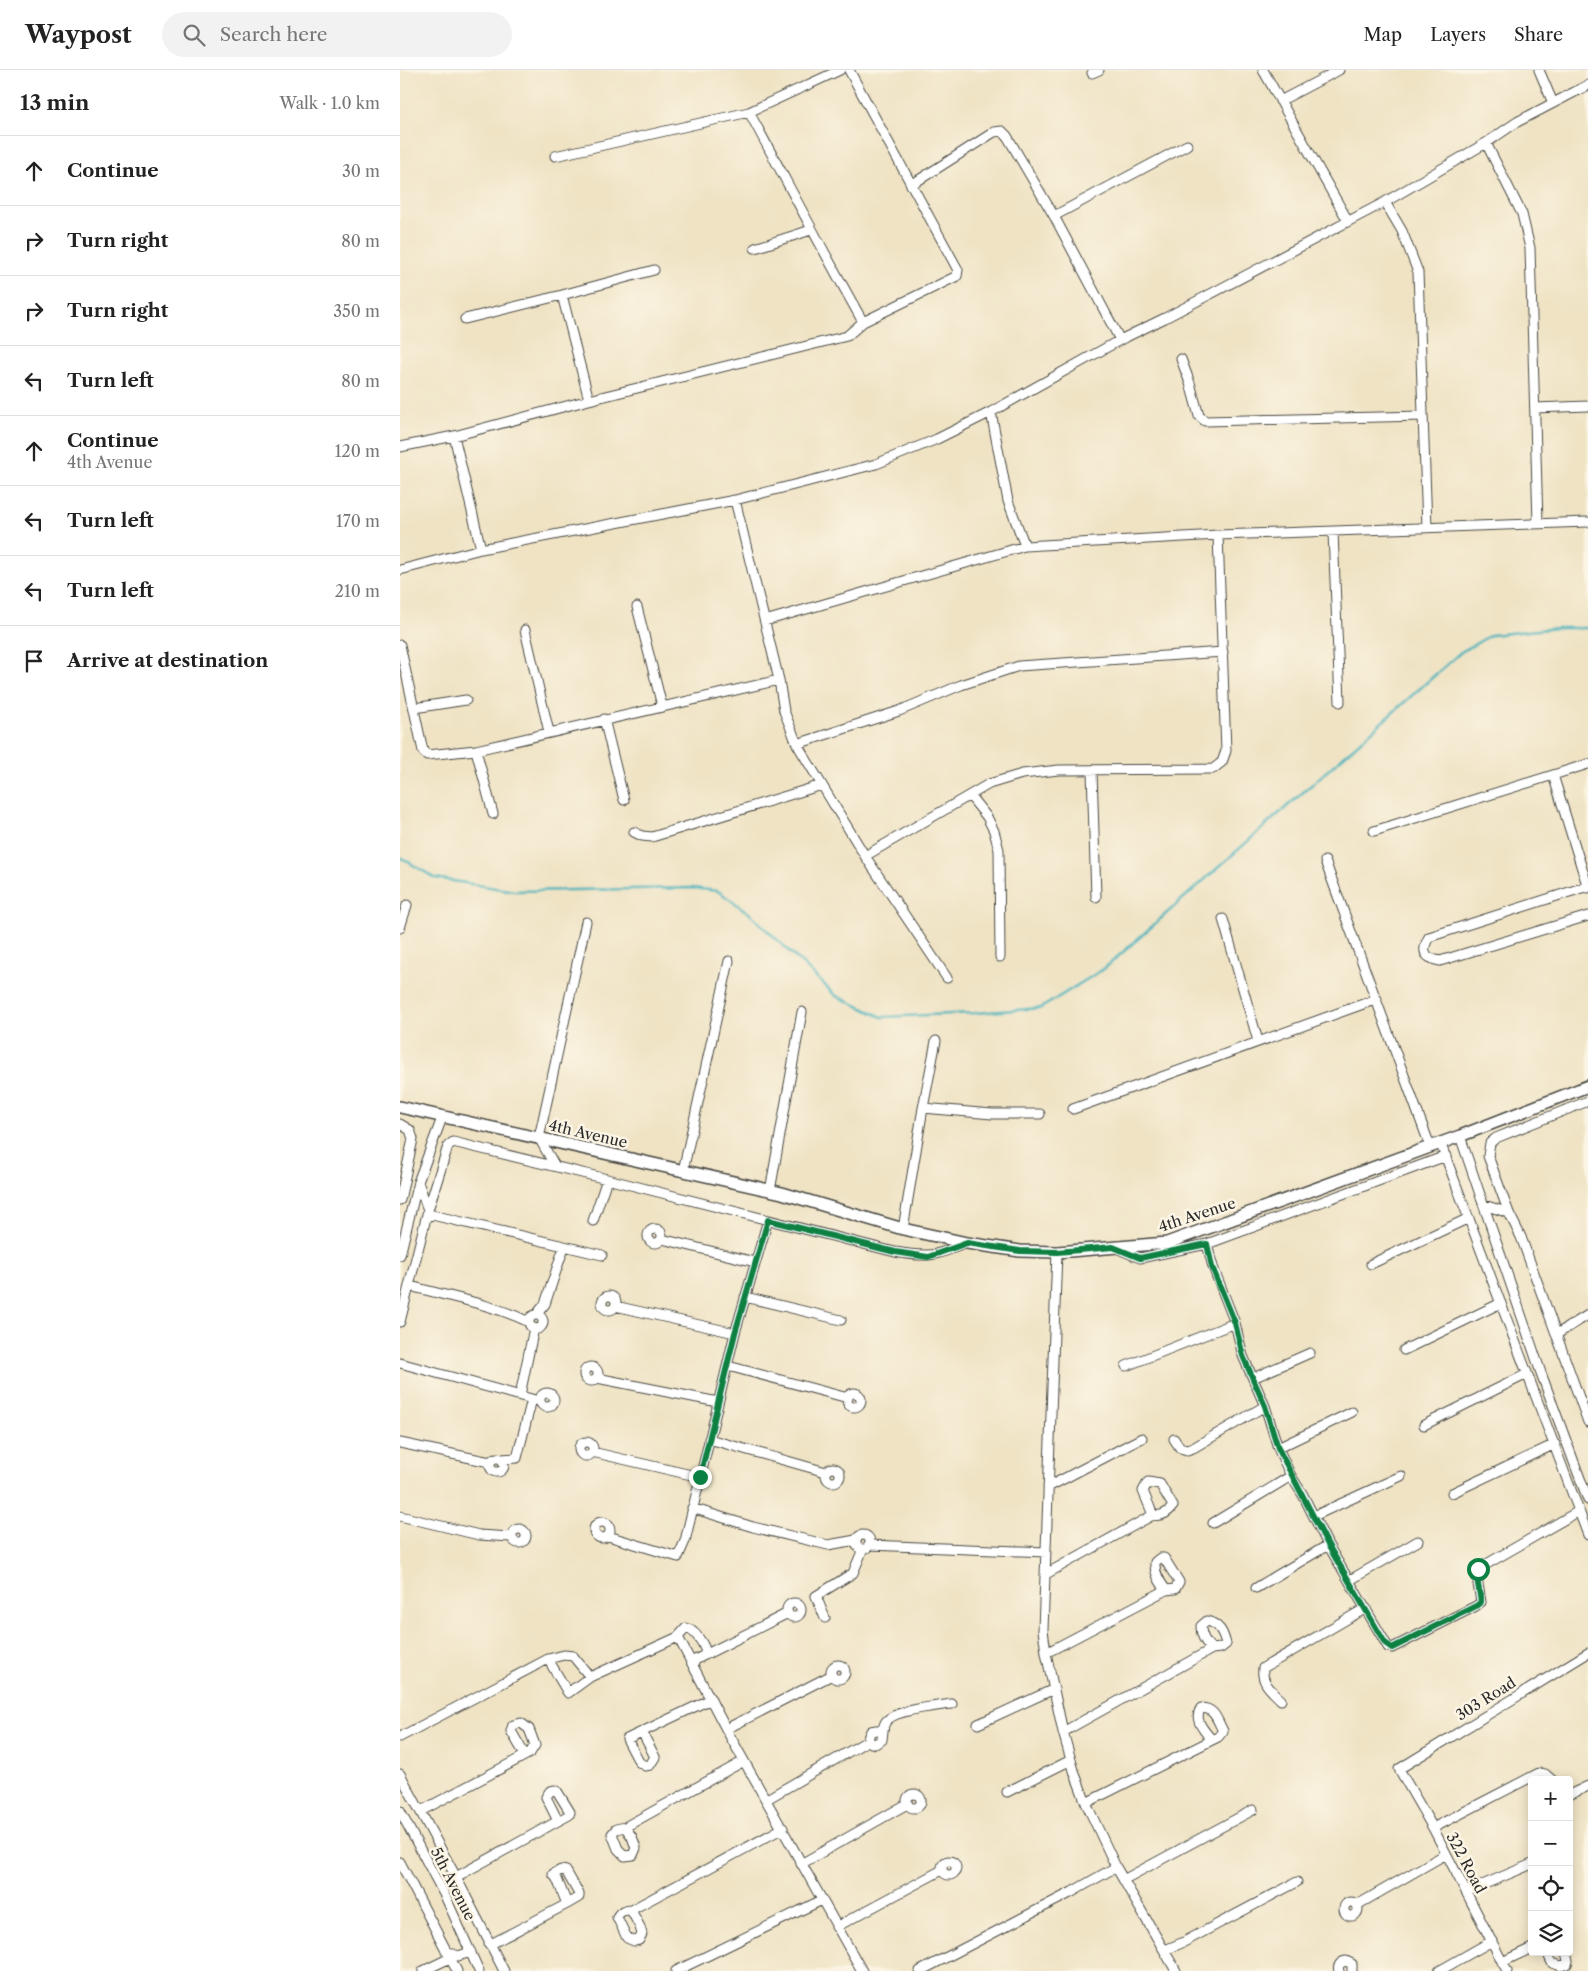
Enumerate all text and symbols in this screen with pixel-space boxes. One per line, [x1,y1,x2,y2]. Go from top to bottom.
search box [162,12,512,57]
text: Waypost [25,20,132,49]
icon: search [180,21,208,49]
text: Search here [220,23,327,46]
text: Map [1364,24,1402,46]
text: Layers [1430,24,1486,46]
text: Share [1514,24,1563,46]
text: 13 min [20,90,89,115]
text: Walk · 1.0 km [280,93,380,113]
icon: ahead [20,157,48,185]
text: Continue [67,159,159,182]
text: 30 m [342,161,380,181]
icon: right [20,227,48,255]
text: Turn right [67,229,168,252]
text: 80 m [341,231,380,251]
icon: right [20,297,48,325]
text: Turn right [67,299,168,322]
text: 350 m [333,301,380,321]
icon: left [20,367,48,395]
text: Turn left [67,369,154,392]
text: 80 m [341,371,380,391]
text: Continue [67,429,159,452]
icon: ahead [20,437,48,465]
text: 120 m [335,441,380,461]
text: 4th Avenue [67,452,152,472]
icon: left [20,507,48,535]
text: Turn left [67,509,154,532]
text: 170 m [336,511,380,531]
icon: left [20,577,48,605]
text: Turn left [67,579,154,602]
text: 210 m [335,581,380,601]
icon: arrive [20,647,48,675]
text: Arrive at destination [67,649,268,672]
street label: 4th Avenue [547,1115,629,1152]
street label: 4th Avenue [1156,1193,1238,1236]
route end [689,1466,712,1489]
route start [1467,1558,1490,1581]
street label: 303 Road [1452,1673,1519,1724]
map controls [1528,1776,1573,1956]
button: + [1528,1776,1573,1821]
button: − [1528,1821,1573,1866]
street label: 322 Road [1442,1829,1490,1897]
street label: 5th Avenue [427,1844,480,1924]
button: locate [1528,1866,1573,1911]
button: layers [1528,1911,1573,1956]

